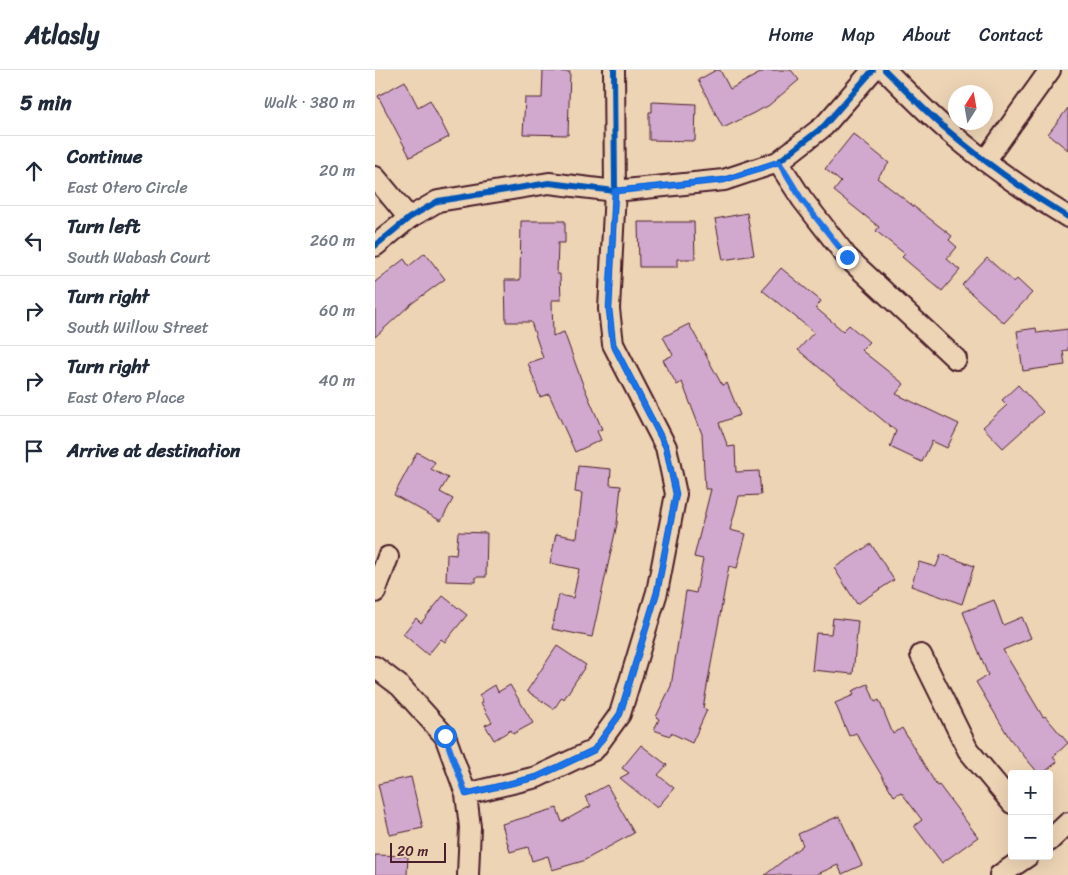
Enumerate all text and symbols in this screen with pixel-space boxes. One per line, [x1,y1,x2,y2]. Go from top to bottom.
text: Atlasly [25,14,99,56]
text: Home [769,19,814,51]
text: Map [842,19,875,51]
text: About [903,19,951,51]
text: Contact [979,19,1043,51]
text: 5 min [20,84,72,122]
north arrow [948,85,993,130]
text: Walk · 380 m [264,88,355,117]
text: Continue [67,140,143,173]
text: 20 m [319,156,355,185]
icon: ahead [20,157,48,185]
text: East Otero Circle [67,173,188,202]
text: Turn left [67,210,140,243]
text: 260 m [310,226,355,255]
icon: left [20,227,48,255]
text: South Wabash Court [67,243,211,272]
route end [836,246,859,269]
text: Turn right [67,280,149,313]
text: 60 m [319,296,355,325]
icon: right [20,297,48,325]
text: South Willow Street [67,313,209,342]
text: Turn right [67,350,149,383]
text: 40 m [318,366,355,395]
icon: right [20,367,48,395]
text: East Otero Place [67,383,185,412]
text: Arrive at destination [67,434,240,467]
icon: arrive [20,437,48,465]
route start [434,725,457,748]
map controls [1008,770,1053,860]
button: + [1008,770,1053,815]
button: − [1008,815,1053,860]
text: 20 m [397,839,428,864]
scale bar [390,840,446,863]

